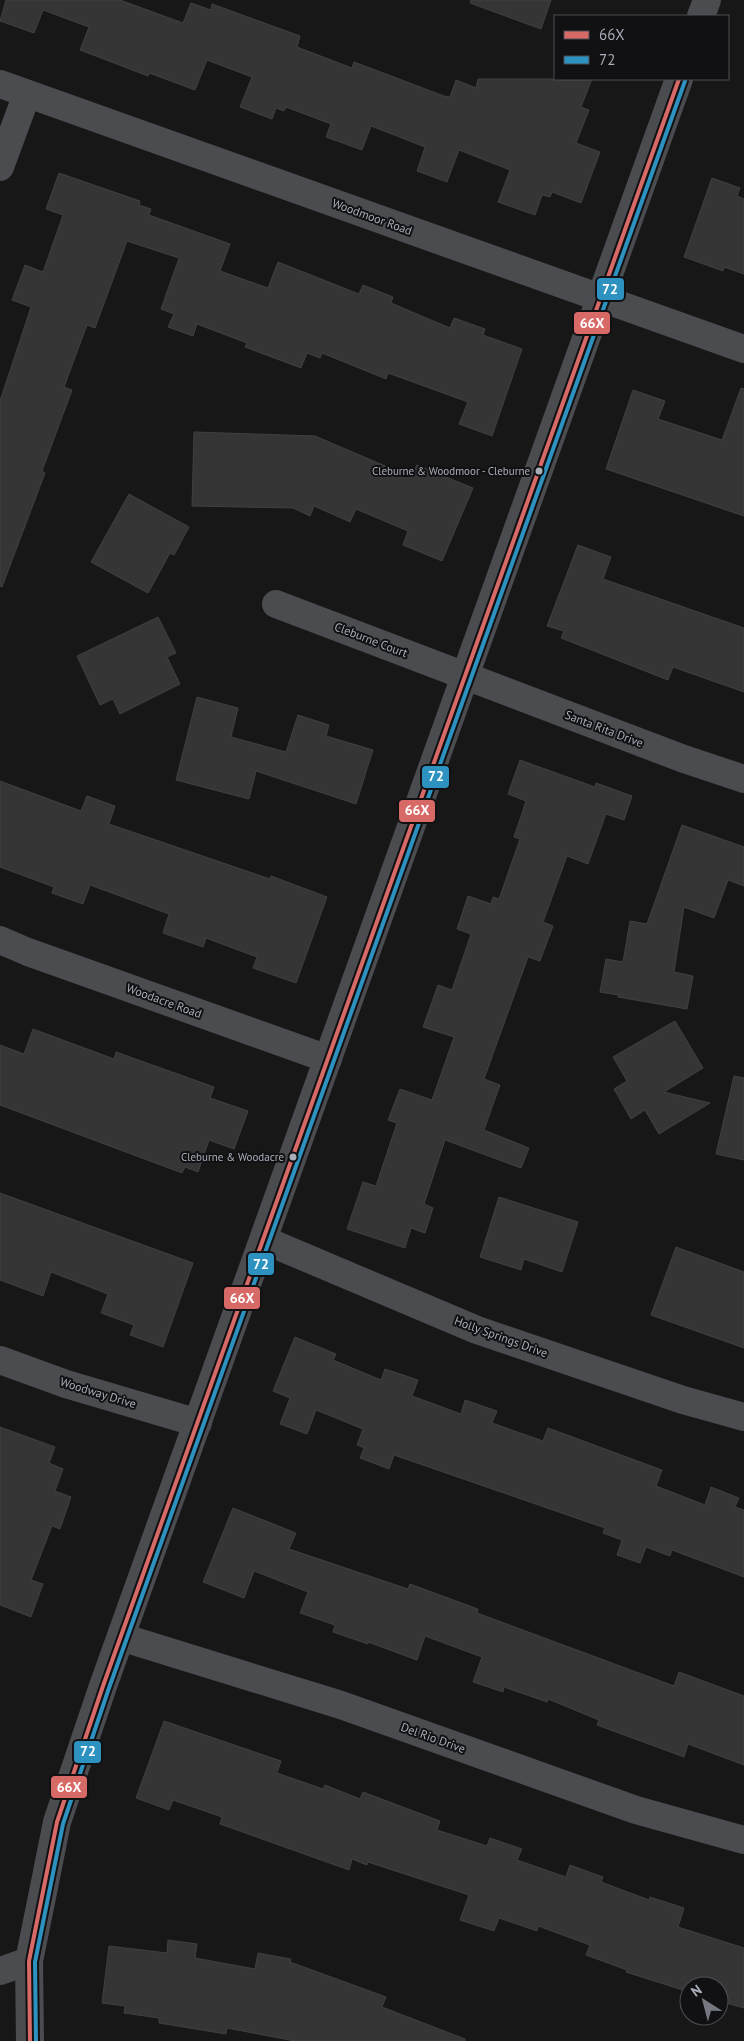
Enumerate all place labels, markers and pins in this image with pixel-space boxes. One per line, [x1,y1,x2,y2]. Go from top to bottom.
place label: Cleburne & Woodmoor - Cleburne [372,464,530,478]
marker: Cleburne & Woodmoor - Cleburne [534,466,544,476]
place label: Cleburne & Woodacre [181,1150,284,1164]
marker: Cleburne & Woodacre [288,1152,298,1162]

